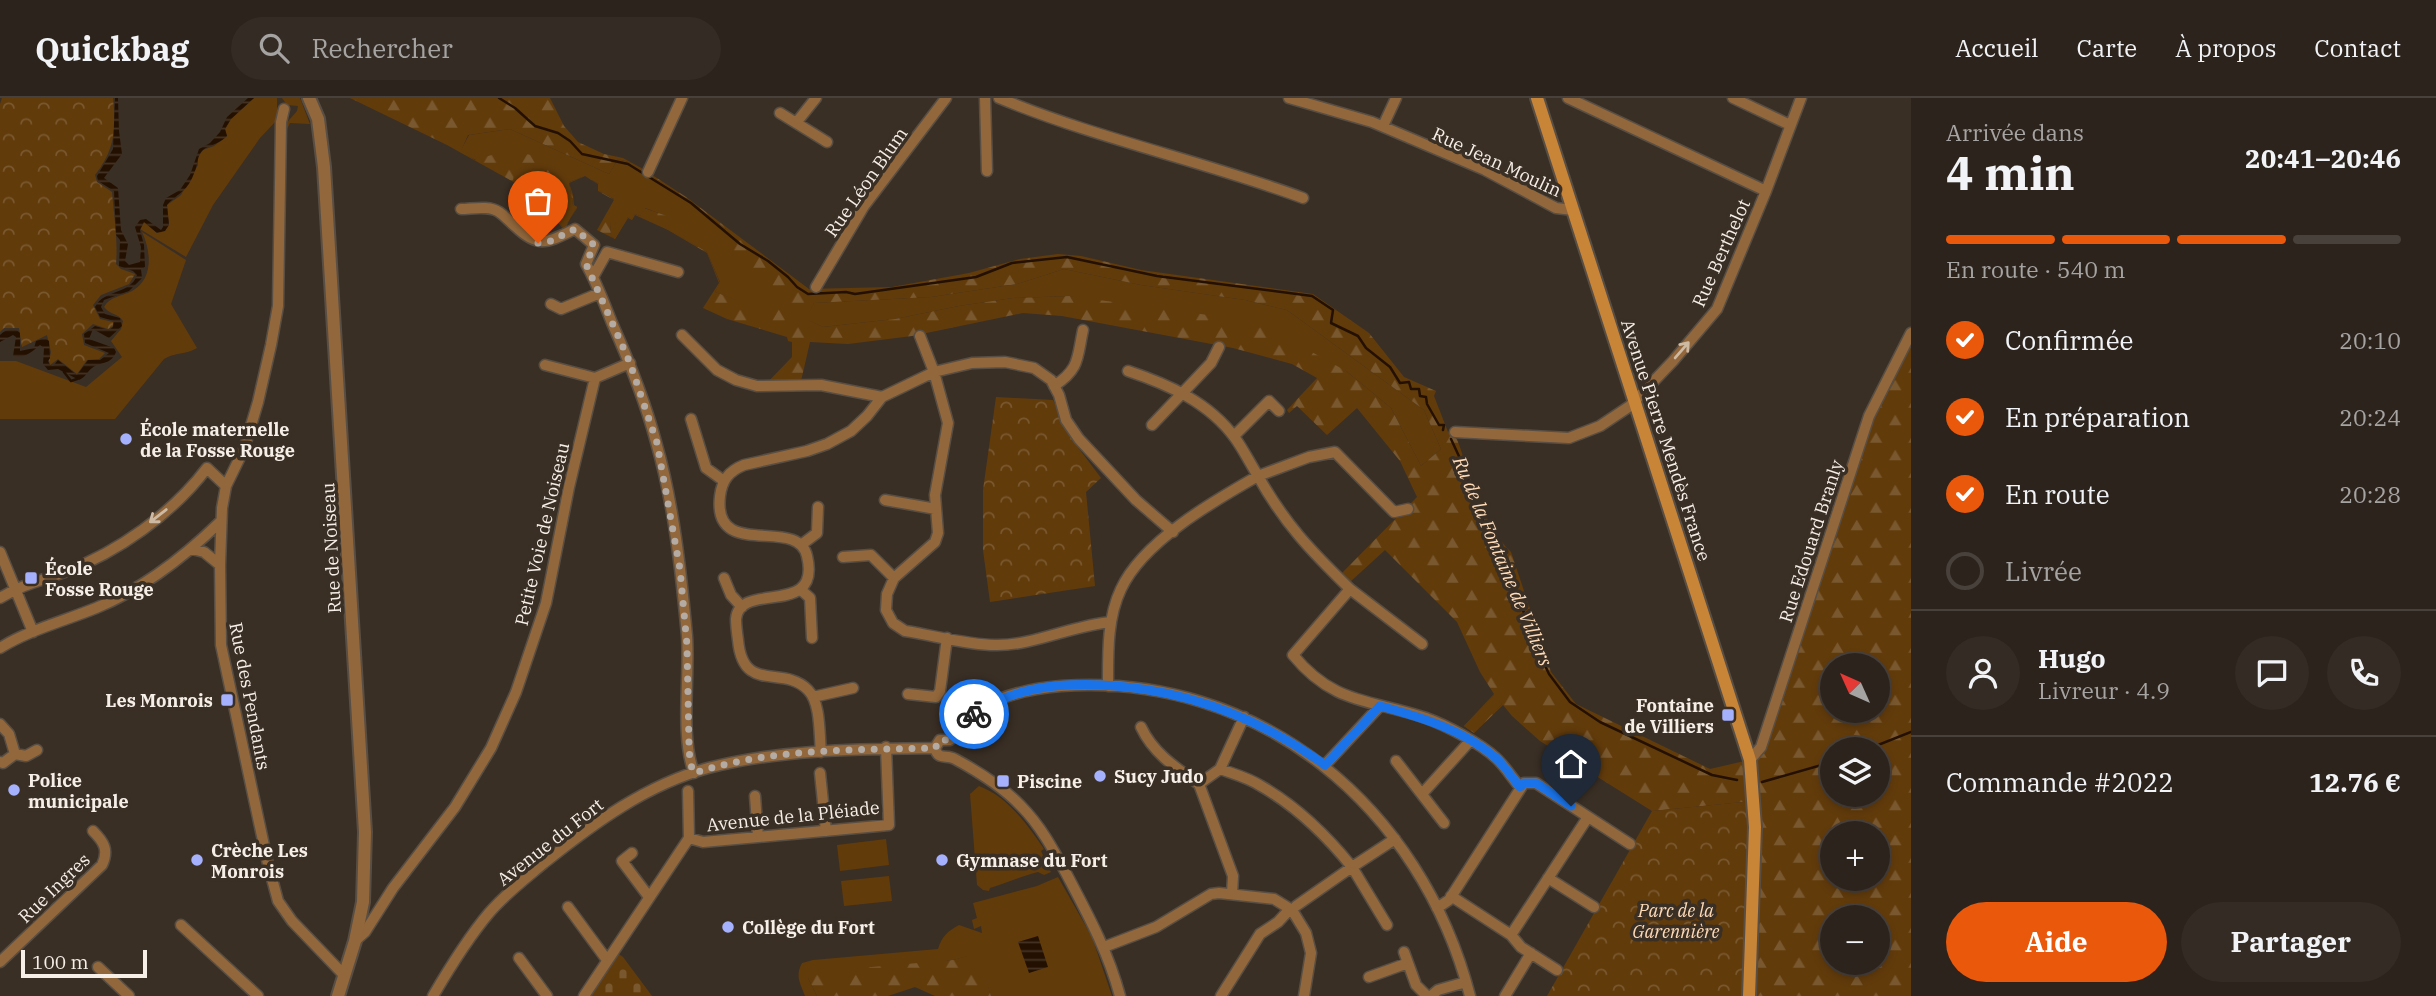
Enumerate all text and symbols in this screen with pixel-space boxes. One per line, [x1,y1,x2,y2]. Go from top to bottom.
search box [231,17,721,80]
text: Quickbag [35,27,189,70]
icon: search [255,29,293,67]
text: Rechercher [311,31,453,65]
text: Accueil [1955,32,2039,64]
text: Carte [2077,32,2137,64]
text: À propos [2175,32,2276,64]
text: Contact [2314,32,2401,64]
text: Arrivée dans [1946,117,2084,147]
street label: Rue Jean Moulin [1429,122,1565,202]
street label: Rue Léon Blum [820,123,912,241]
text: 20:41–20:46 [2245,141,2401,175]
text: 4 min [1946,143,2075,203]
pin [508,171,568,243]
icon: bag [519,182,557,220]
street label: Rue Berthelot [1687,195,1755,311]
text: En route · 540 m [1946,254,2125,284]
street label: Avenue Pierre Mendès France [1616,316,1716,564]
icon: check [1946,321,1984,359]
text: Confirmée [2005,323,2134,357]
text: 20:10 [2339,325,2401,355]
one-way arrow [1674,342,1690,360]
icon: check [1946,398,1984,436]
text: En préparation [2005,400,2190,434]
text: 20:24 [2339,402,2401,432]
place label: École maternelle de la Fosse Rouge [140,417,295,462]
marker: École maternelle de la Fosse Rouge [118,431,134,447]
street label: Petite Voie de Noiseau [510,440,574,628]
water label: Ru de la Fontaine de Villiers [1448,452,1558,669]
street label: Rue Edouard Branly [1774,456,1848,625]
icon: check [1946,475,1984,513]
text: En route [2005,477,2110,511]
text: 20:28 [2339,479,2401,509]
street label: Rue de Noiseau [316,482,346,614]
one-way arrow [150,508,168,523]
text: Livrée [2005,554,2082,588]
place label: École Fosse Rouge [45,556,154,601]
marker: École Fosse Rouge [23,570,39,586]
street label: Rue des Pendants [224,620,276,772]
button: person [1946,636,2020,710]
button: chat [2235,636,2309,710]
button: phone [2327,636,2401,710]
text: Hugo [2038,641,2106,675]
north arrow [1820,653,1890,723]
map controls [1820,653,1890,975]
text: Livreur · 4.9 [2038,675,2170,705]
courier [939,679,1009,749]
place label: Les Monrois [105,689,213,712]
marker: Les Monrois [219,692,235,708]
place label: Fontaine de Villiers [1624,694,1714,738]
icon: bike [955,695,993,733]
marker: Fontaine de Villiers [1720,707,1736,723]
pin [1541,734,1601,806]
button: layers [1820,737,1890,807]
icon: home [1552,745,1590,783]
place label: Sucy Judo [1114,765,1204,788]
text: Commande #2022 [1946,765,2174,799]
text: 12.76 € [2309,765,2401,799]
marker: Sucy Judo [1092,768,1108,784]
place label: Police municipale [28,769,129,813]
place label: Piscine [1017,770,1082,793]
marker: Piscine [995,773,1011,789]
marker: Police municipale [6,782,22,798]
street label: Avenue du Fort [492,793,608,891]
street label: Avenue de la Pléiade [705,795,881,837]
button: + [1820,821,1890,891]
place label: Crèche Les Monrois [211,839,308,883]
street label: Rue Ingres [13,848,95,928]
place label: Gymnase du Fort [956,849,1108,872]
marker: Crèche Les Monrois [189,852,205,868]
marker: Gymnase du Fort [934,852,950,868]
park label: Parc de la Garennière [1632,899,1720,943]
button: Aide [1946,902,2167,982]
button: Partager [2181,902,2401,982]
button: − [1820,905,1890,975]
place label: Collège du Fort [742,916,875,939]
marker: Collège du Fort [720,919,736,935]
scale bar [21,947,147,979]
text: 100 m [32,950,89,974]

